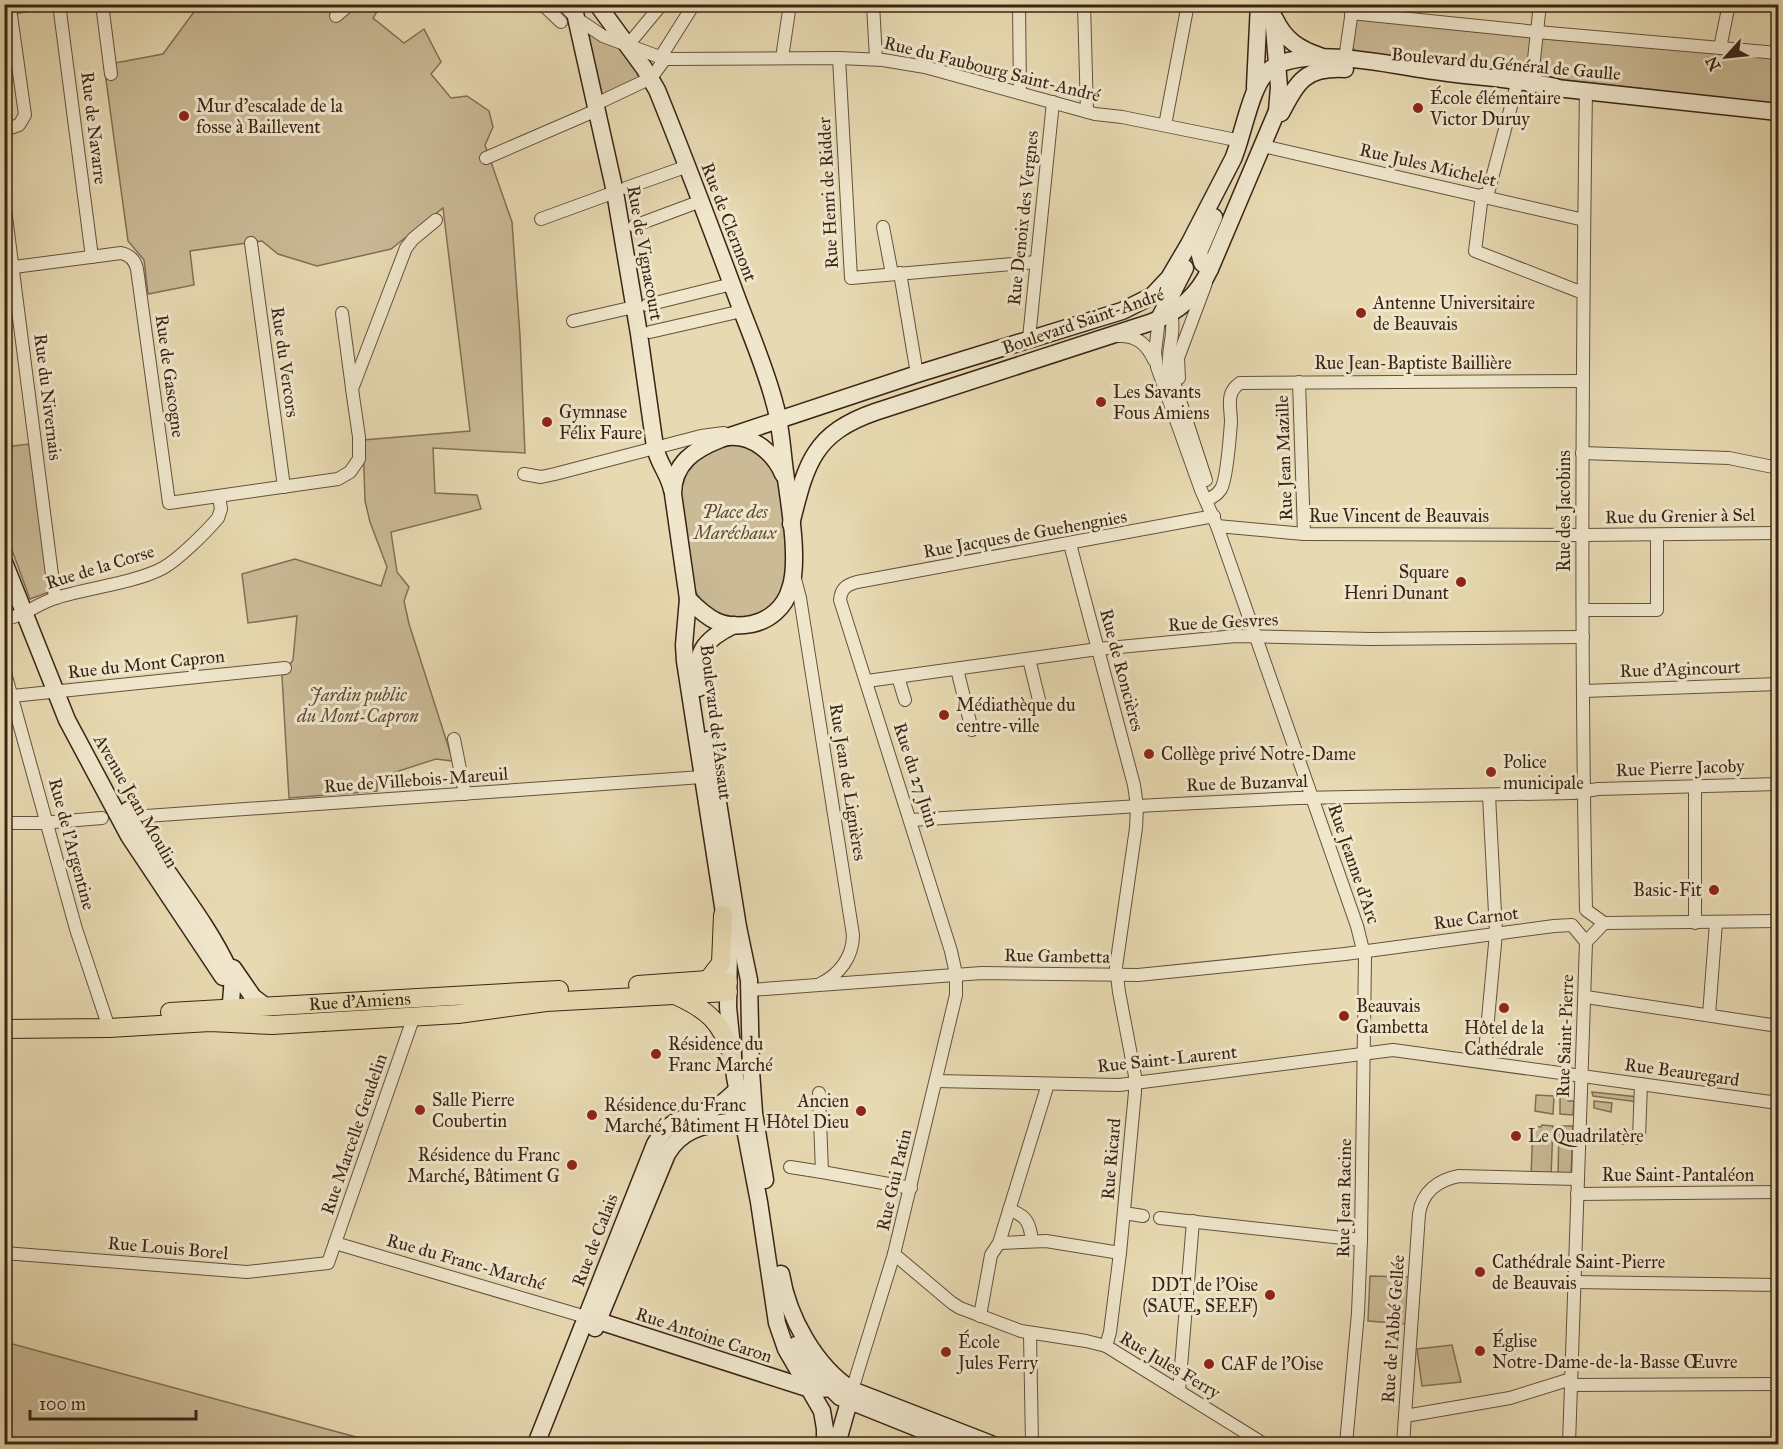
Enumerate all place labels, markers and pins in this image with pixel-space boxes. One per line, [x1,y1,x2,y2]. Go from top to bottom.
place label: École élémentaire Victor Duruy [1429,85,1561,130]
place label: Mur d'escalade de la fosse à Baillevent [196,95,343,138]
marker: École élémentaire Victor Duruy [1411,101,1425,115]
marker: Mur d'escalade de la fosse à Baillevent [177,109,191,123]
place label: Antenne Universitaire de Beauvais [1372,292,1535,335]
marker: Antenne Universitaire de Beauvais [1354,306,1368,320]
place label: Les Savants Fous Amiens [1113,381,1210,424]
marker: Les Savants Fous Amiens [1094,395,1108,409]
place label: Gymnase Félix Faure [559,401,642,444]
marker: Gymnase Félix Faure [540,415,554,429]
place label: Square Henri Dunant [1344,561,1450,604]
marker: Square Henri Dunant [1454,575,1468,589]
place label: Médiathèque du centre-ville [956,694,1076,737]
marker: Médiathèque du centre-ville [937,708,951,722]
place label: Collège privé Notre-Dame [1161,743,1356,766]
marker: Collège privé Notre-Dame [1142,747,1156,761]
place label: Police municipale [1503,751,1584,794]
marker: Police municipale [1484,765,1498,779]
place label: Basic-Fit [1633,879,1703,901]
marker: Basic-Fit [1707,883,1721,897]
place label: Beauvais Gambetta [1356,995,1429,1038]
marker: Hôtel de la Cathédrale [1497,1001,1511,1015]
marker: Beauvais Gambetta [1337,1009,1351,1023]
place label: Hôtel de la Cathédrale [1464,1017,1544,1060]
place label: Résidence du Franc Marché [668,1033,773,1076]
marker: Résidence du Franc Marché [649,1047,663,1061]
place label: Salle Pierre Coubertin [432,1089,515,1132]
place label: Ancien Hôtel Dieu [766,1090,849,1133]
place label: Résidence du Franc Marché, Bâtiment H [604,1094,759,1137]
marker: Salle Pierre Coubertin [413,1103,427,1117]
marker: Ancien Hôtel Dieu [854,1104,868,1118]
marker: Résidence du Franc Marché, Bâtiment H [585,1108,599,1122]
place label: Le Quadrilatère [1528,1125,1644,1147]
marker: Le Quadrilatère [1509,1129,1523,1143]
place label: Résidence du Franc Marché, Bâtiment G [407,1144,560,1187]
marker: Résidence du Franc Marché, Bâtiment G [565,1158,579,1172]
place label: Cathédrale Saint-Pierre de Beauvais [1492,1251,1665,1294]
marker: Cathédrale Saint-Pierre de Beauvais [1473,1265,1487,1279]
place label: DDT de l'Oise (SAUE, SEEF) [1142,1274,1258,1318]
marker: DDT de l'Oise (SAUE, SEEF) [1263,1288,1277,1302]
place label: Église Notre-Dame-de-la-Basse Œuvre [1492,1328,1737,1373]
place label: École Jules Ferry [956,1329,1039,1375]
marker: Église Notre-Dame-de-la-Basse Œuvre [1473,1344,1487,1358]
marker: École Jules Ferry [939,1345,953,1359]
place label: CAF de l'Oise [1221,1353,1324,1375]
marker: CAF de l'Oise [1202,1357,1216,1371]

